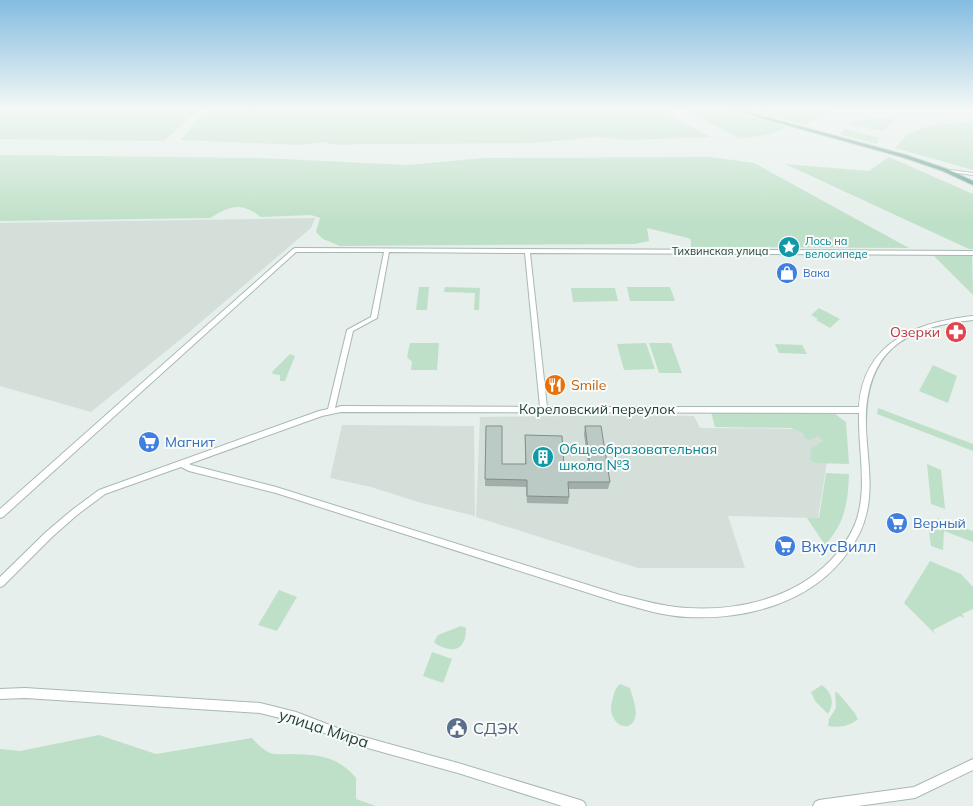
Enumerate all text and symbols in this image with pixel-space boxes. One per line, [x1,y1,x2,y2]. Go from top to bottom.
place label: Лось на велосипеде [805,234,868,261]
place icon: Лось на велосипеде [777,235,801,259]
street label: Тихвинская улица [672,244,768,258]
shop icon: Вака [775,261,799,285]
place label: Вака [803,266,830,280]
pharmacy icon: Озерки [944,320,968,344]
place label: Озерки [890,323,940,341]
restaurant icon: Smile [543,373,567,397]
place label: Smile [571,376,606,394]
street label: Кореловский переулок [519,400,675,418]
supermarket icon: Магнит [137,430,161,454]
place label: Магнит [165,433,215,451]
place label: Общеобразовательная школа №3 [559,440,717,474]
building icon: Общеобразовательная школа №3 [531,445,555,469]
supermarket icon: Верный [885,511,909,535]
place label: Верный [913,514,966,532]
supermarket icon: ВкусВилл [773,534,797,558]
place label: ВкусВилл [801,536,876,556]
street label: улица Мира [276,704,372,752]
public building icon: СДЭК [445,716,469,740]
place label: СДЭК [473,718,519,738]

